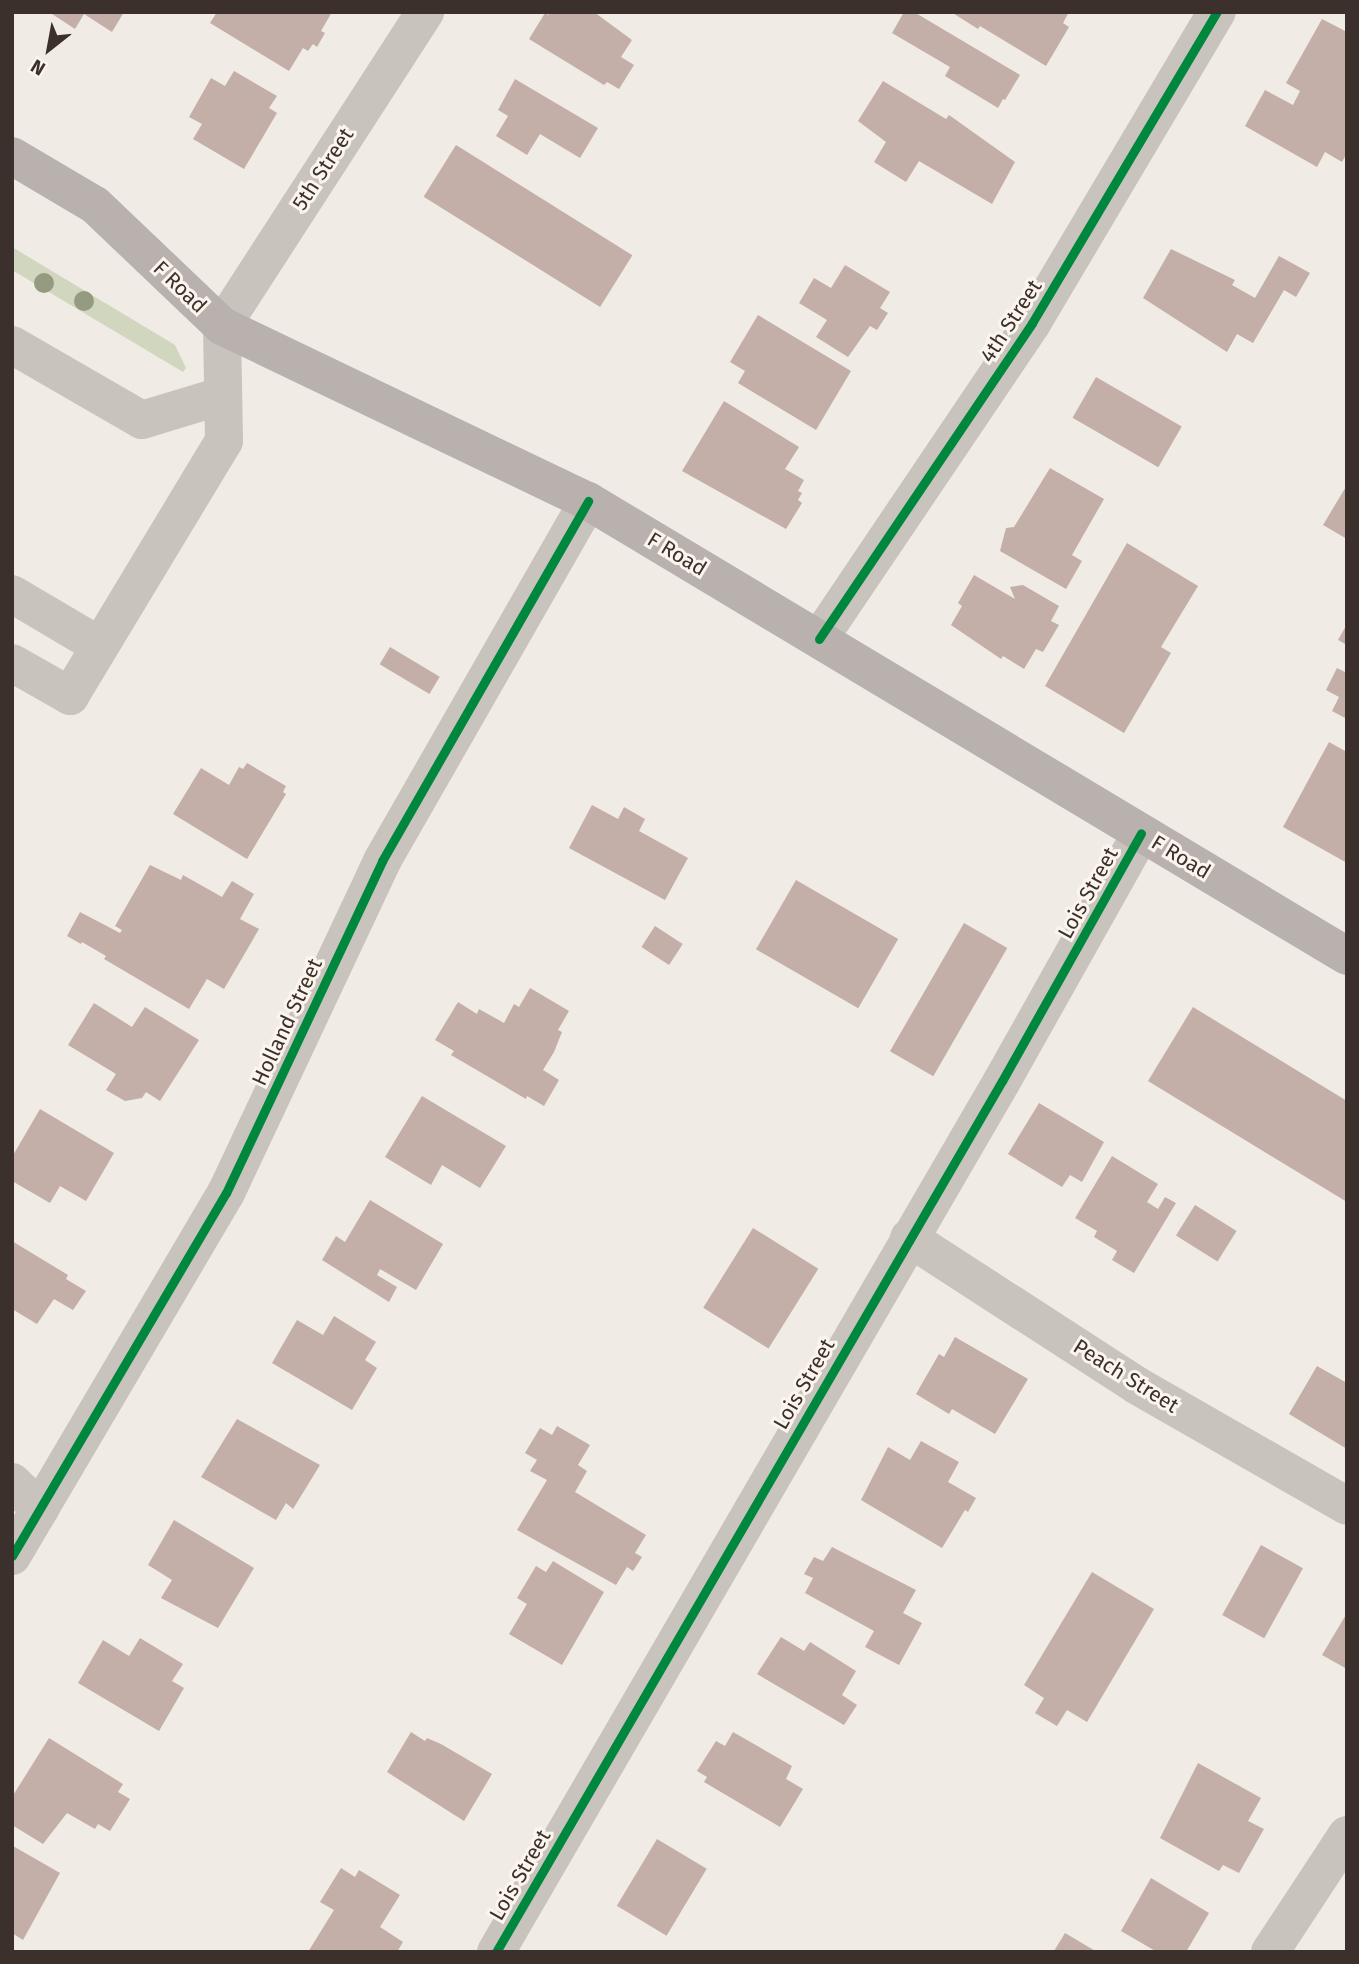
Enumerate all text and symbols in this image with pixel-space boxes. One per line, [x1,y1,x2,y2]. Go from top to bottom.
north arrow [14,14,84,84]
text: N [27,54,49,81]
street label: 5th Street [287,123,359,215]
street label: F Road [148,256,212,318]
street label: 4th Street [975,275,1047,367]
street label: F Road [643,527,711,581]
street label: F Road [1147,830,1215,884]
street label: Lois Street [1053,843,1123,943]
street label: Holland Street [247,954,327,1090]
street label: Lois Street [768,1334,840,1434]
street label: Peach Street [1069,1334,1183,1418]
street label: Lois Street [484,1825,556,1925]

